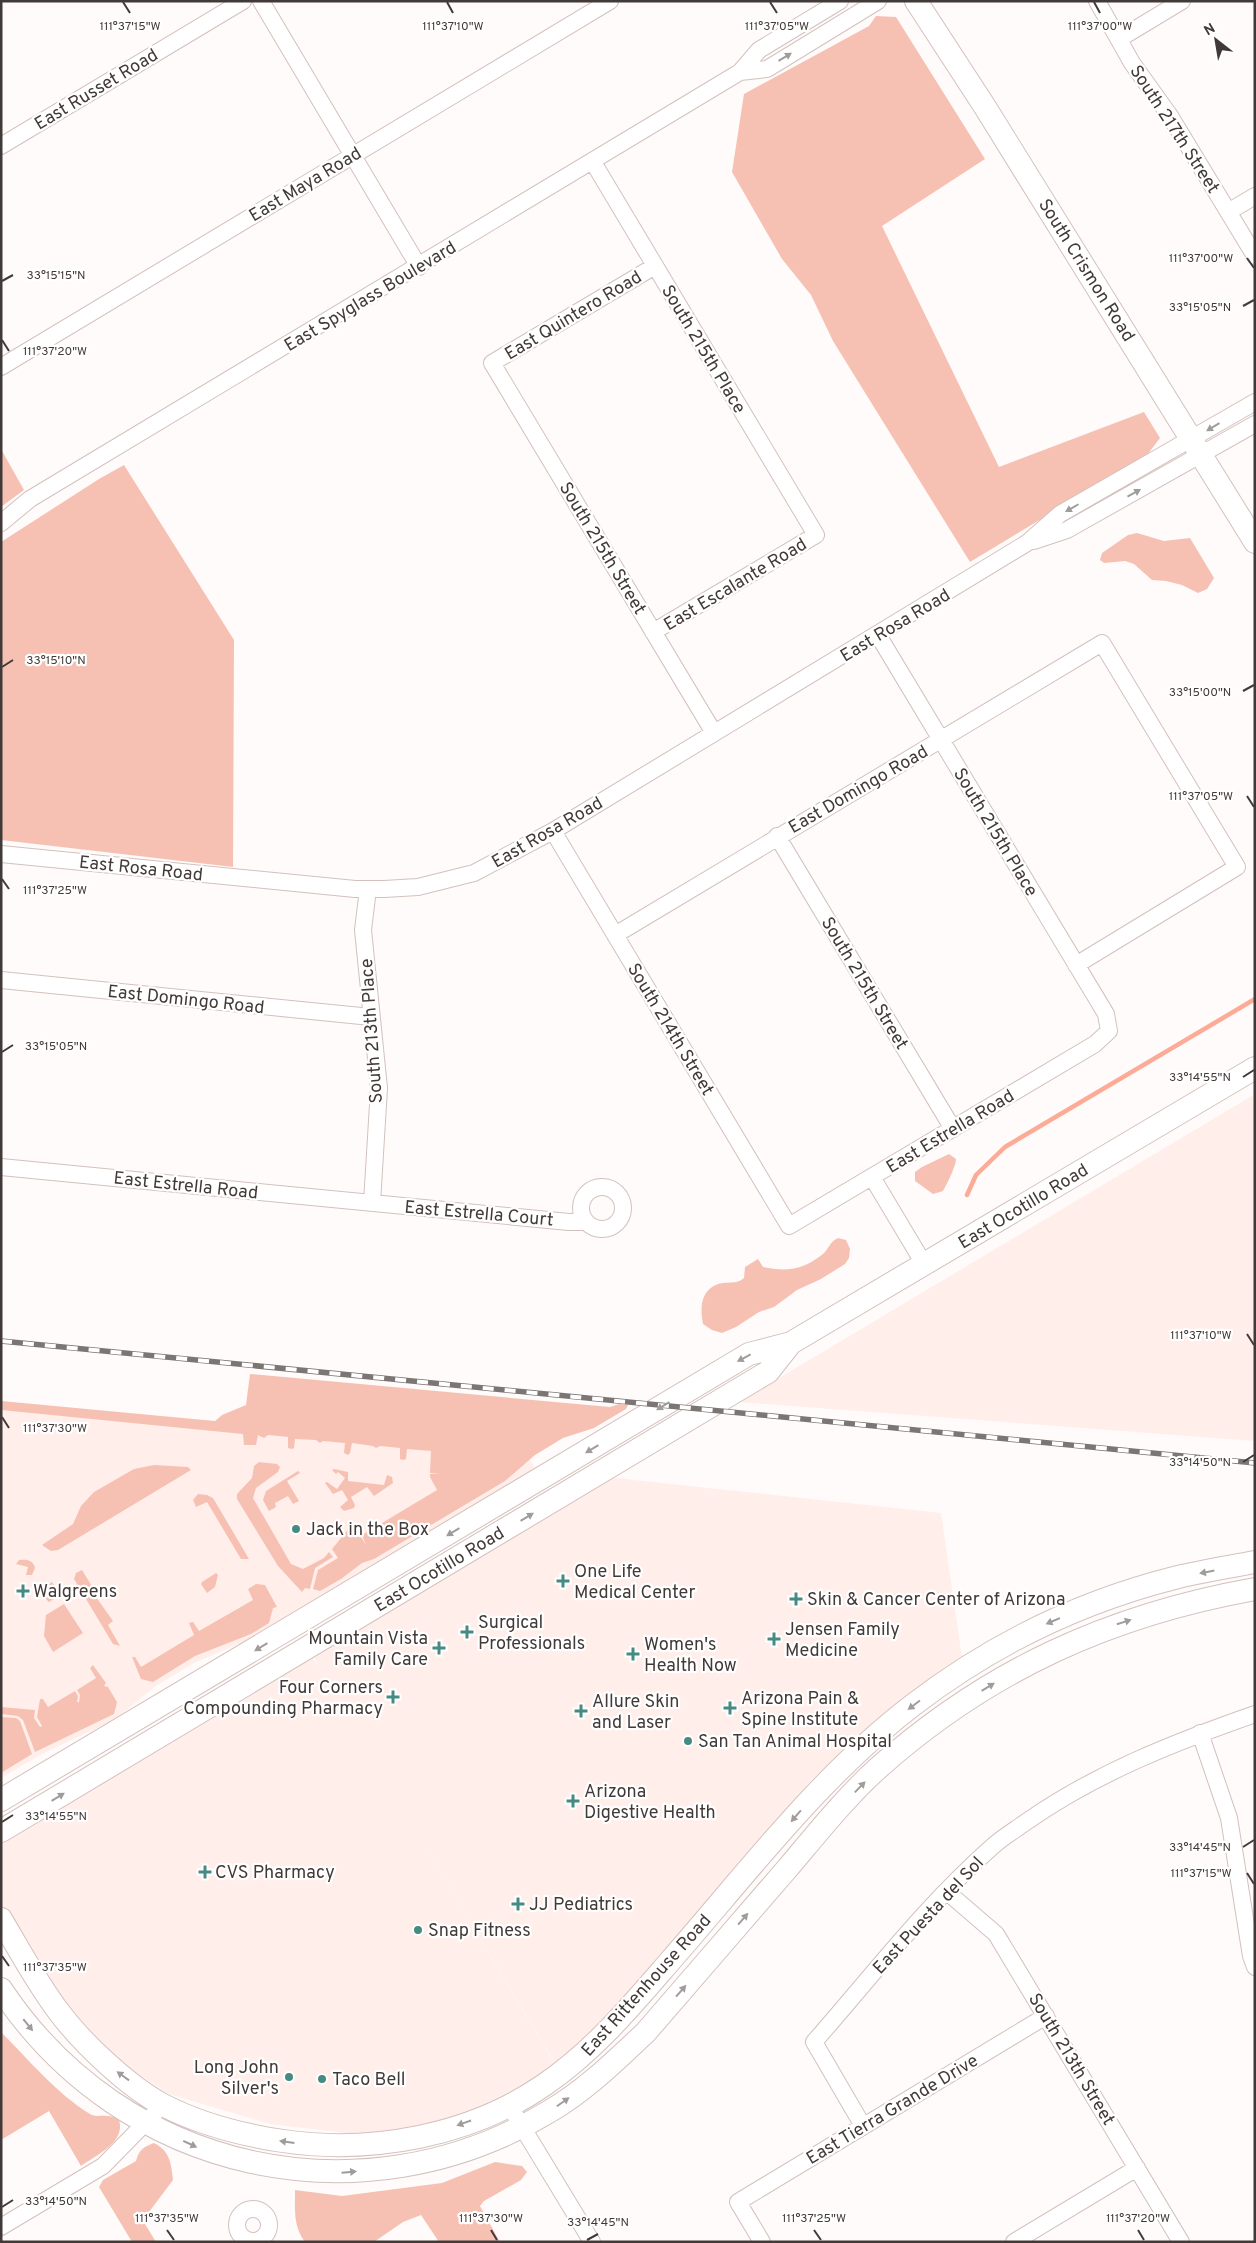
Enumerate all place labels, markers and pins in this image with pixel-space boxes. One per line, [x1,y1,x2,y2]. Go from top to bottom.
place label: Jack in the Box [306,1519,429,1542]
marker: Jack in the Box [290,1523,302,1535]
place label: One Life Medical Center [574,1561,695,1605]
marker: One Life Medical Center [556,1574,570,1588]
place label: Walgreens [33,1581,117,1604]
marker: Walgreens [17,1585,29,1597]
place label: Skin & Cancer Center of Arizona [807,1589,1066,1612]
marker: Skin & Cancer Center of Arizona [789,1592,803,1606]
place label: Surgical Professionals [478,1612,585,1656]
place label: Jensen Family Medicine [785,1619,900,1663]
marker: Surgical Professionals [460,1625,474,1639]
place label: Mountain Vista Family Care [308,1628,428,1672]
marker: Jensen Family Medicine [767,1632,781,1646]
place label: Women's Health Now [644,1634,737,1678]
marker: Mountain Vista Family Care [432,1641,446,1655]
marker: Women's Health Now [626,1647,640,1661]
place label: Four Corners Compounding Pharmacy [183,1677,383,1721]
place label: Arizona Pain & Spine Institute [741,1688,859,1732]
marker: Four Corners Compounding Pharmacy [387,1691,399,1703]
place label: Allure Skin and Laser [592,1691,679,1735]
marker: Arizona Pain & Spine Institute [723,1701,737,1715]
marker: Allure Skin and Laser [574,1704,588,1718]
place label: San Tan Animal Hospital [698,1731,892,1754]
marker: San Tan Animal Hospital [682,1735,694,1747]
place label: Arizona Digestive Health [584,1781,716,1825]
marker: Arizona Digestive Health [566,1794,580,1808]
place label: CVS Pharmacy [215,1862,335,1885]
marker: CVS Pharmacy [199,1866,211,1878]
place label: JJ Pediatrics [529,1894,633,1917]
marker: JJ Pediatrics [511,1897,525,1911]
place label: Snap Fitness [428,1920,531,1943]
marker: Snap Fitness [412,1924,424,1936]
place label: Long John Silver's [194,2057,279,2101]
place label: Taco Bell [332,2069,406,2092]
marker: Long John Silver's [283,2071,295,2083]
marker: Taco Bell [316,2073,328,2085]

